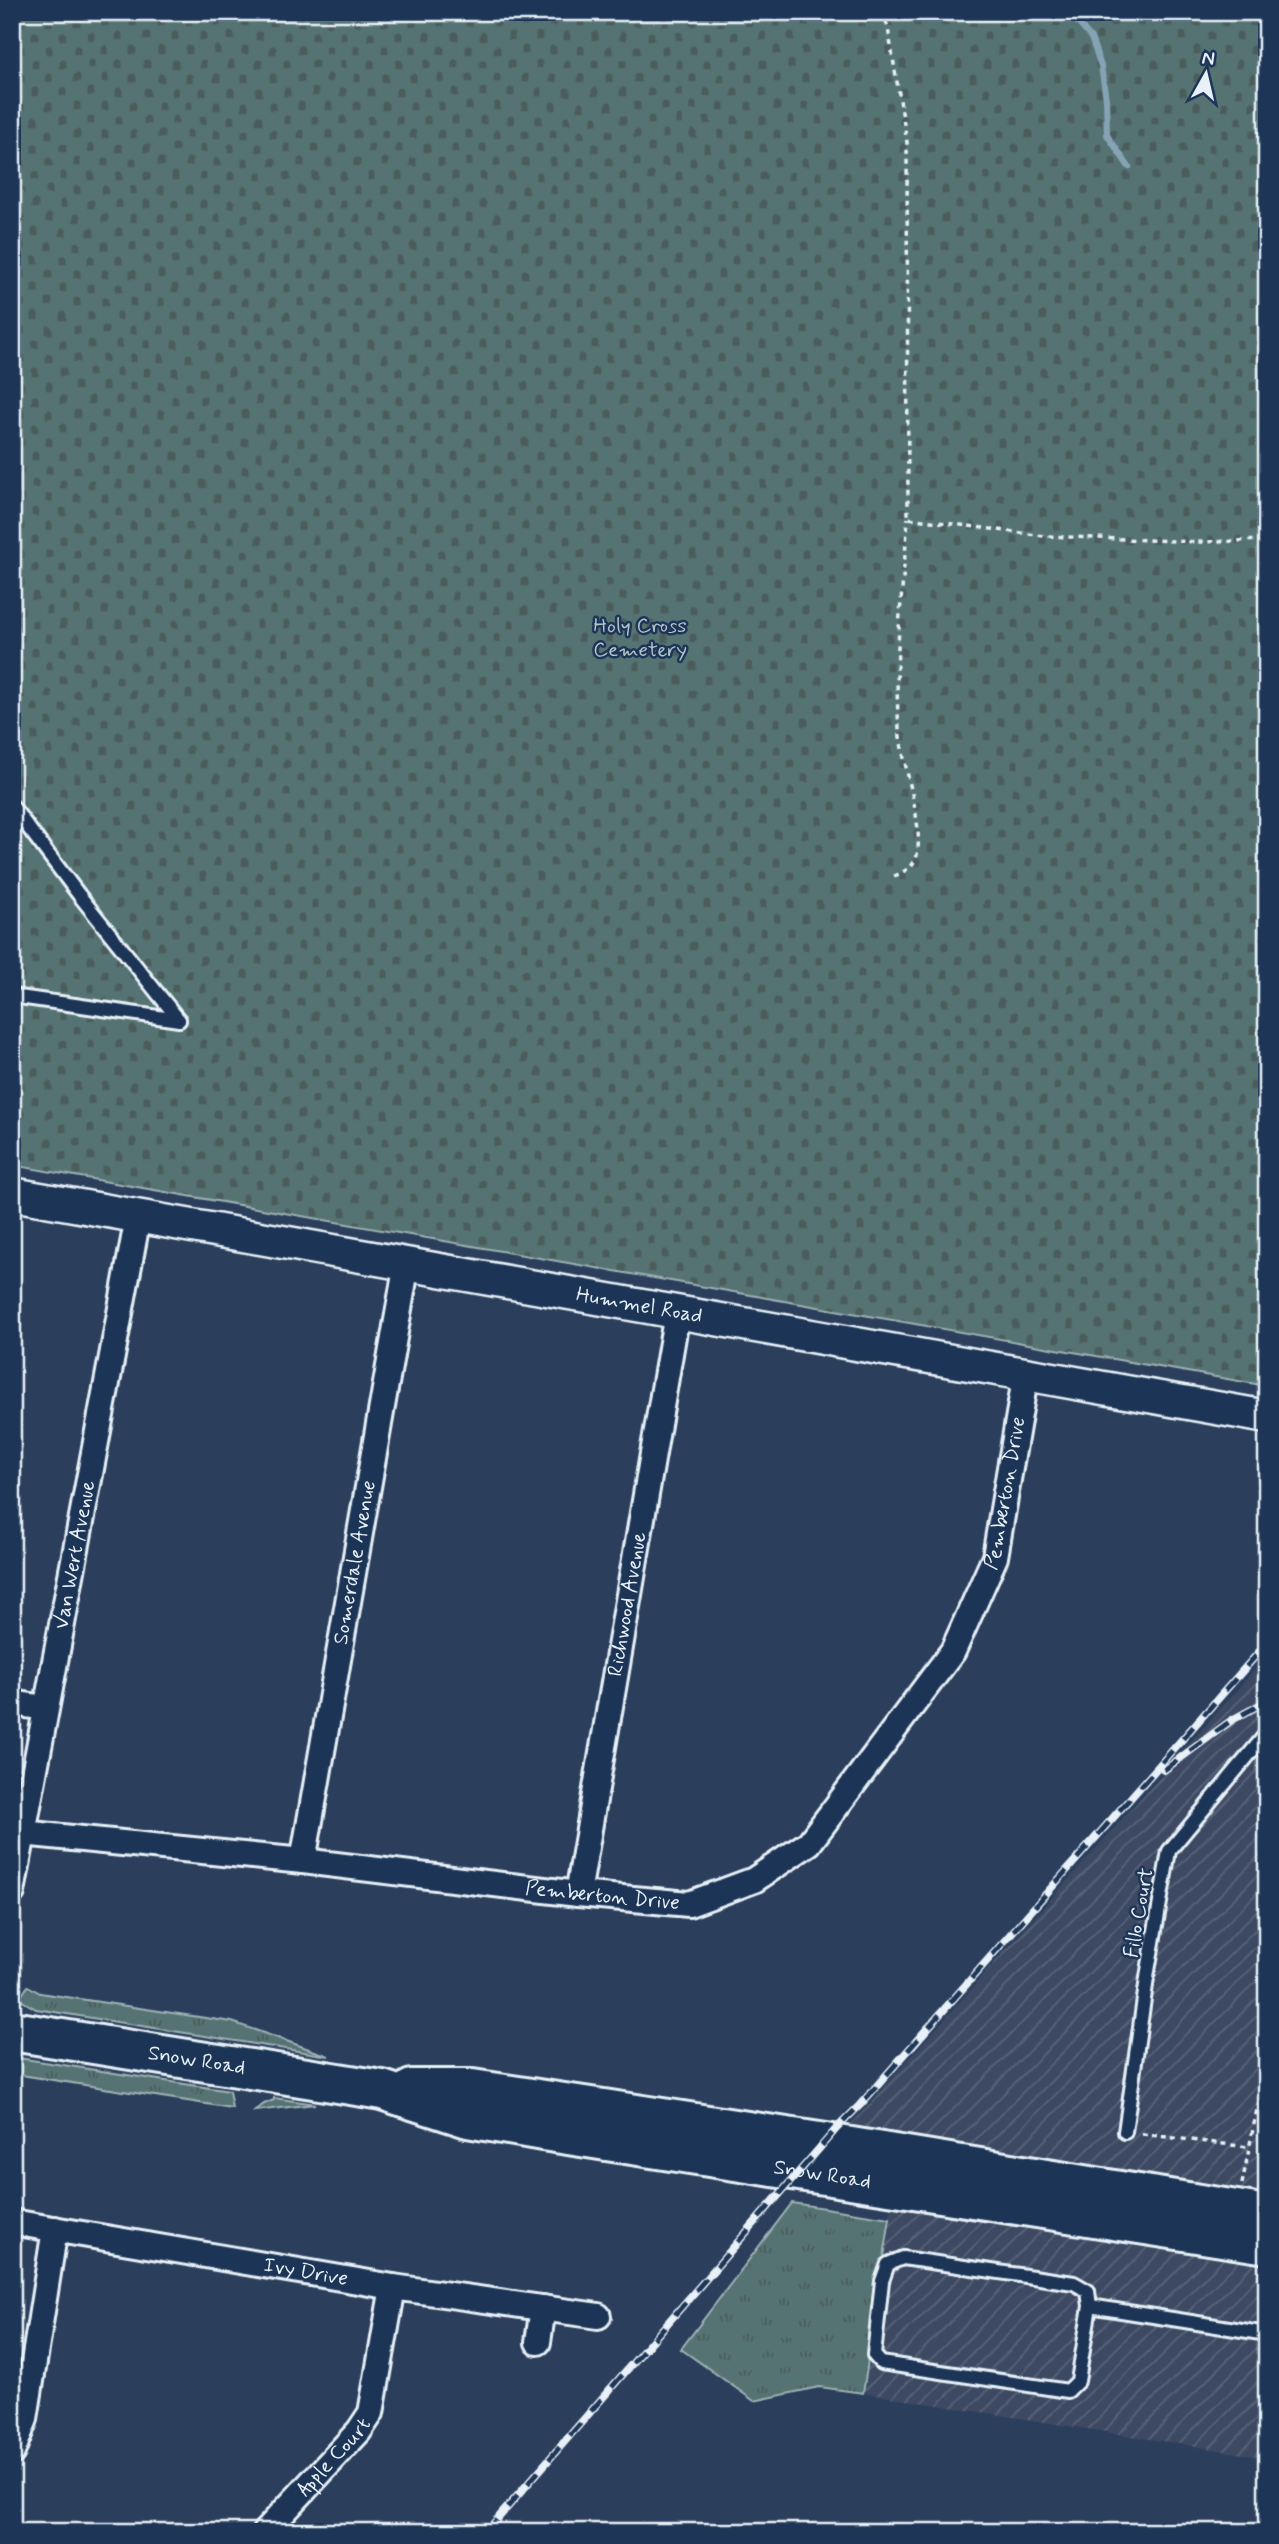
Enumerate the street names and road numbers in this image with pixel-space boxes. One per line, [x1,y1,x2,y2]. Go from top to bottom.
street label: Hummel Road [574,1280,705,1330]
street label: Pemberton Drive [977,1415,1032,1574]
street label: Van Wert Avenue [47,1478,103,1632]
street label: Somerdale Avenue [327,1478,383,1647]
street label: Richwood Avenue [601,1530,653,1678]
street label: Fillo Court [1117,1866,1161,1960]
street label: Pemberton Drive [524,1874,681,1917]
street label: Snow Road [146,2039,247,2082]
street label: Snow Road [772,2153,873,2196]
street label: Ivy Drive [261,2251,350,2293]
street label: Apple Court [291,2412,378,2503]

